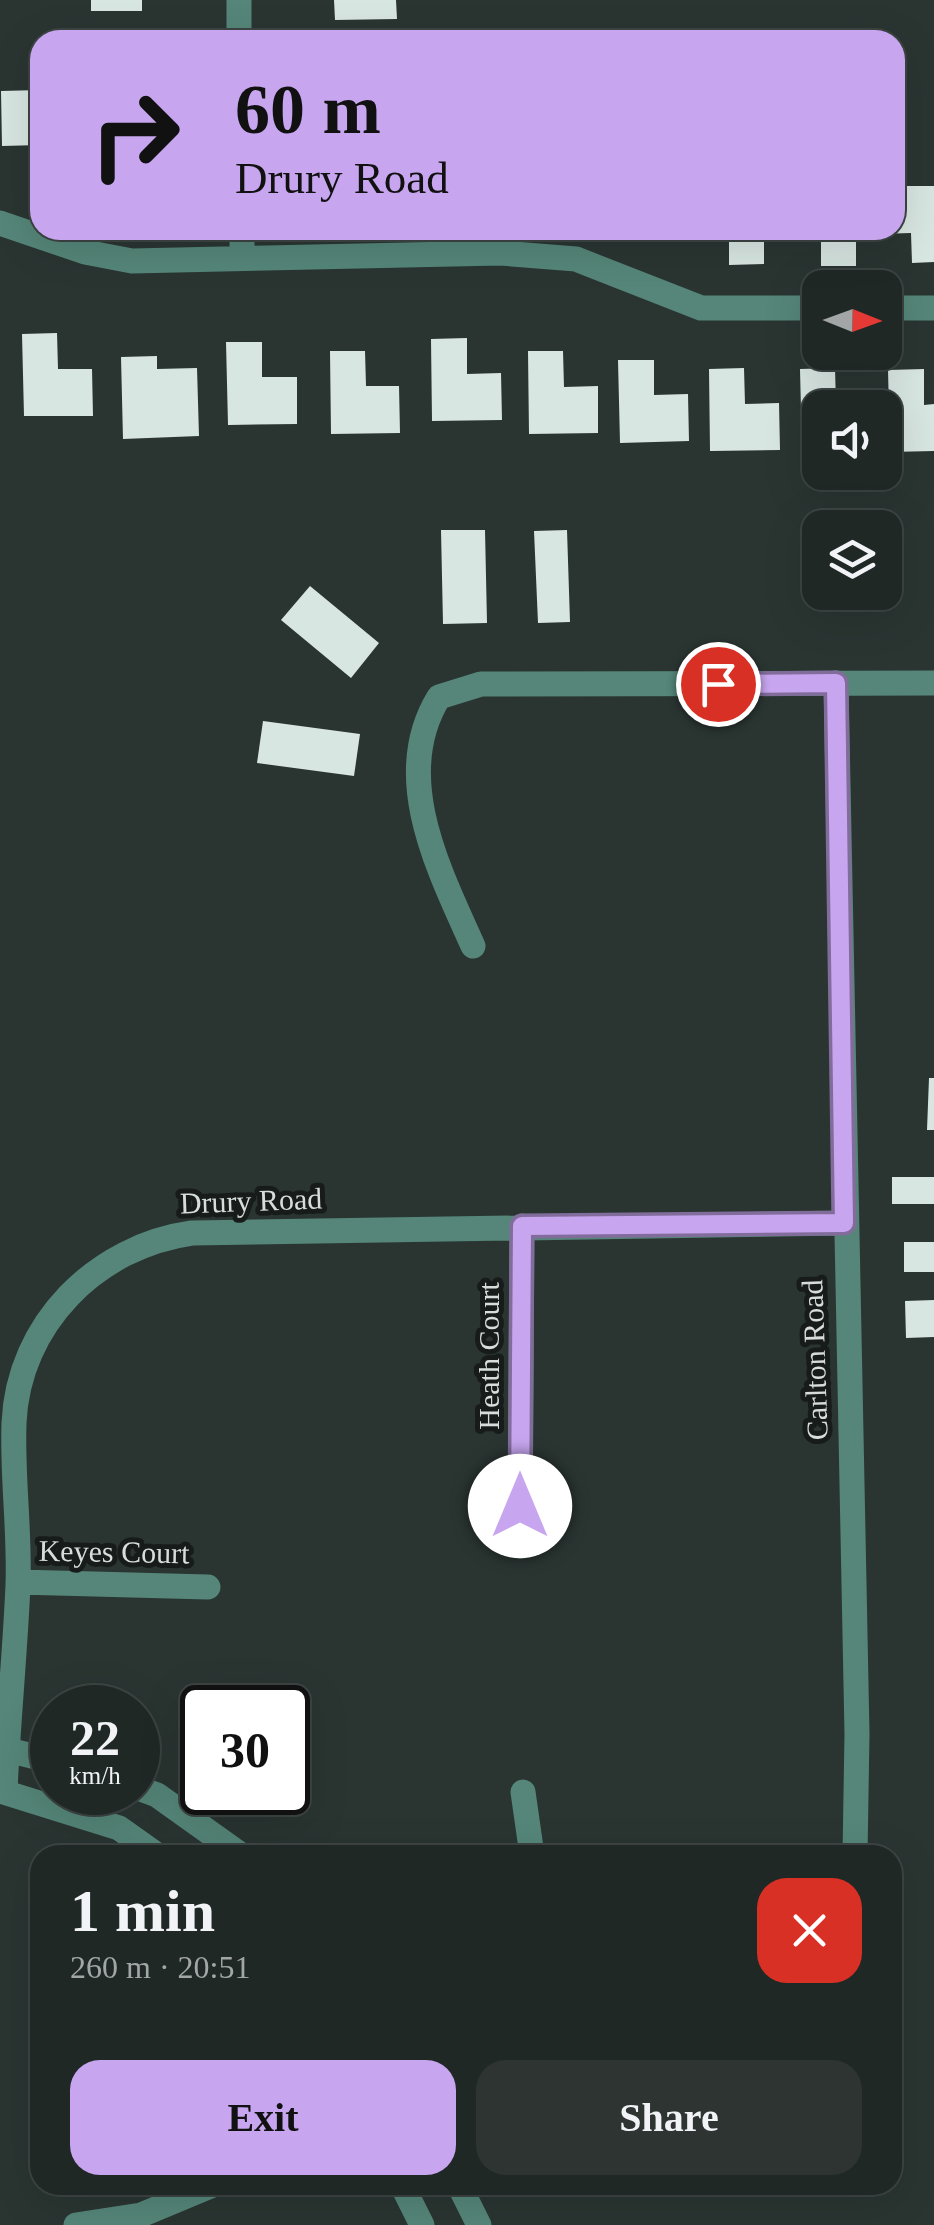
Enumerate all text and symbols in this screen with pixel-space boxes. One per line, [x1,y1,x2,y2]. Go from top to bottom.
icon: right [70,70,200,200]
text: 60 m [235,71,381,148]
text: Drury Road [235,153,449,203]
north arrow [802,270,902,370]
map controls [802,270,902,610]
button: sound [802,390,902,490]
button: layers [802,510,902,610]
pin [676,642,761,727]
icon: arrive [691,657,746,712]
street label: Drury Road [179,1182,323,1219]
street label: Carlton Road [795,1279,834,1441]
street label: Heath Court [472,1282,505,1430]
position arrow [468,1454,572,1558]
street label: Keyes Court [38,1534,190,1569]
speed limit sign: 30 [180,1685,310,1815]
text: 22 [70,1710,120,1766]
text: km/h [69,1762,121,1789]
text: 1 min [70,1878,215,1944]
button: close [757,1878,862,1983]
text: 260 m · 20:51 [70,1949,250,1985]
button: Exit [70,2060,456,2175]
button: Share [476,2060,862,2175]

